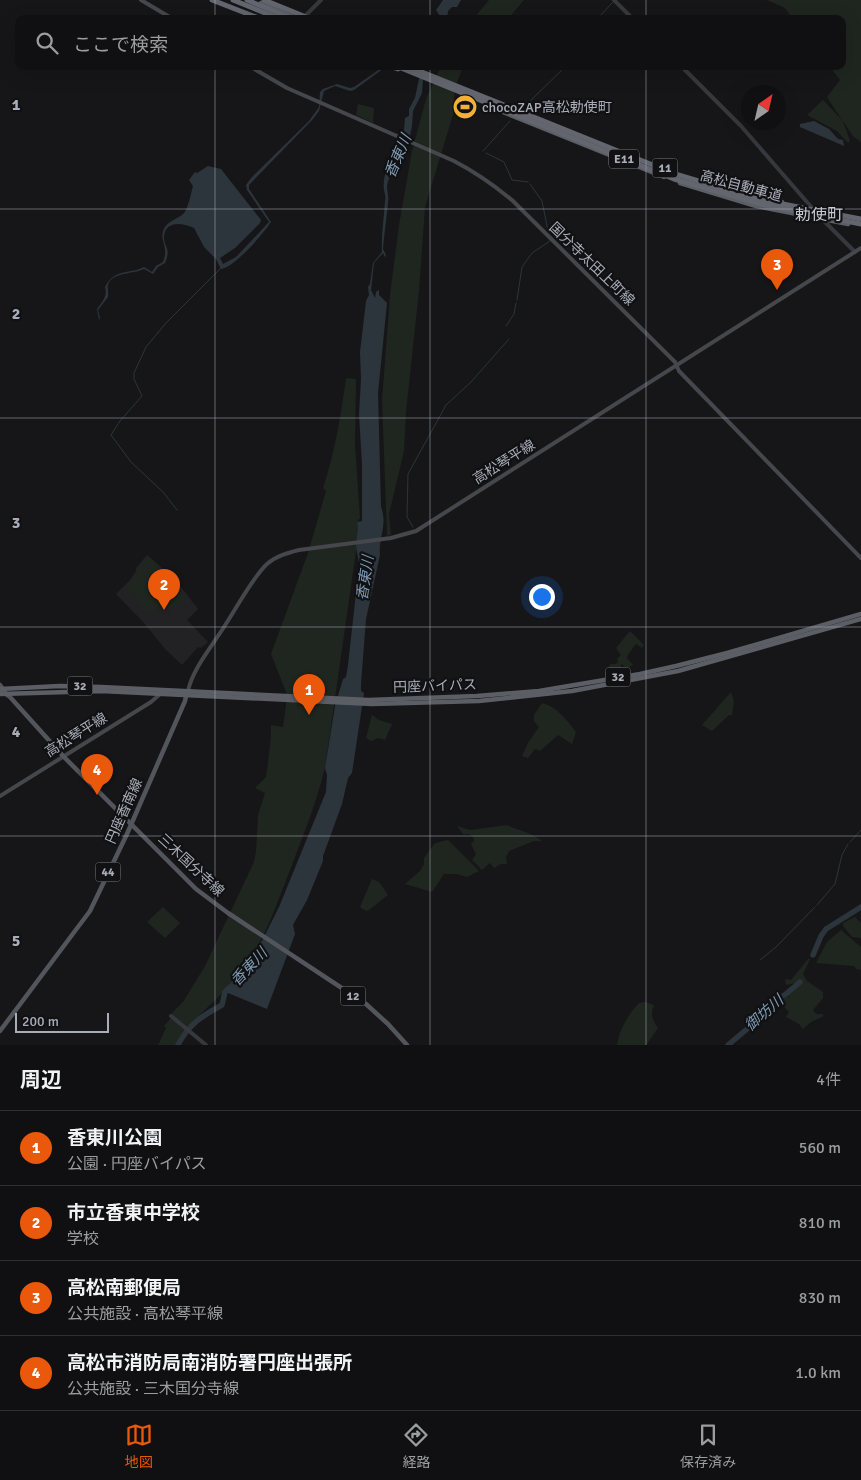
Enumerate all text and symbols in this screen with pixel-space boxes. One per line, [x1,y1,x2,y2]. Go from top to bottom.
search box [15,15,846,70]
icon: search [33,29,61,57]
text: ここで検索 [73,33,168,57]
north arrow [741,85,786,130]
sports icon: chocoZAP高松勅使町 [452,94,478,120]
text: 1 [12,95,21,115]
place label: chocoZAP高松勅使町 [482,99,612,116]
water label: 香東川 [381,130,416,180]
road number: E11 [609,150,639,168]
road number: 11 [652,158,678,178]
street label: 高松自動車道 [698,167,784,205]
district label: 勅使町 [795,205,843,225]
street label: 国分寺太田上町線 [546,219,638,309]
pin: 3 [761,249,793,290]
text: 2 [12,304,20,324]
street label: 高松琴平線 [470,436,538,488]
text: 3 [12,513,20,533]
water label: 香東川 [353,552,377,602]
pin: 2 [148,569,180,610]
your location [529,584,555,610]
road number: 32 [606,668,630,686]
pin: 1 [293,674,325,715]
road number: 32 [68,676,92,696]
street label: 円座バイパス [393,676,477,696]
street label: 高松琴平線 [42,709,110,761]
text: 4 [12,722,21,742]
pin: 4 [81,754,113,795]
street label: 円座香南線 [102,776,146,846]
street label: 三木国分寺線 [154,830,228,900]
road number: 44 [96,862,120,882]
text: 5 [12,931,20,951]
water label: 香東川 [227,943,272,990]
road number: 12 [340,986,366,1006]
water label: 御坊川 [741,990,788,1035]
scale bar [15,1010,109,1033]
text: 200 m [22,1013,59,1030]
text: 周辺 [20,1067,62,1093]
text: 4件 [816,1070,841,1090]
text: 香東川公園 [67,1126,162,1150]
text: 1 [32,1138,40,1158]
text: 560 m [799,1138,841,1158]
text: 公園 · 円座バイパス [67,1154,207,1174]
text: 市立香東中学校 [67,1201,200,1225]
text: 2 [32,1213,40,1233]
text: 810 m [799,1213,841,1233]
text: 学校 [67,1229,99,1249]
text: 高松南郵便局 [67,1276,181,1300]
text: 3 [32,1288,40,1308]
text: 830 m [799,1288,841,1308]
text: 公共施設 · 高松琴平線 [67,1304,223,1324]
text: 高松市消防局南消防署円座出張所 [67,1351,352,1375]
text: 4 [32,1363,40,1383]
text: 1.0 km [795,1363,841,1383]
text: 公共施設 · 三木国分寺線 [67,1379,239,1399]
tab: 地図 [125,1421,153,1471]
tab: 経路 [402,1421,430,1471]
tab: 保存済み [680,1421,736,1471]

